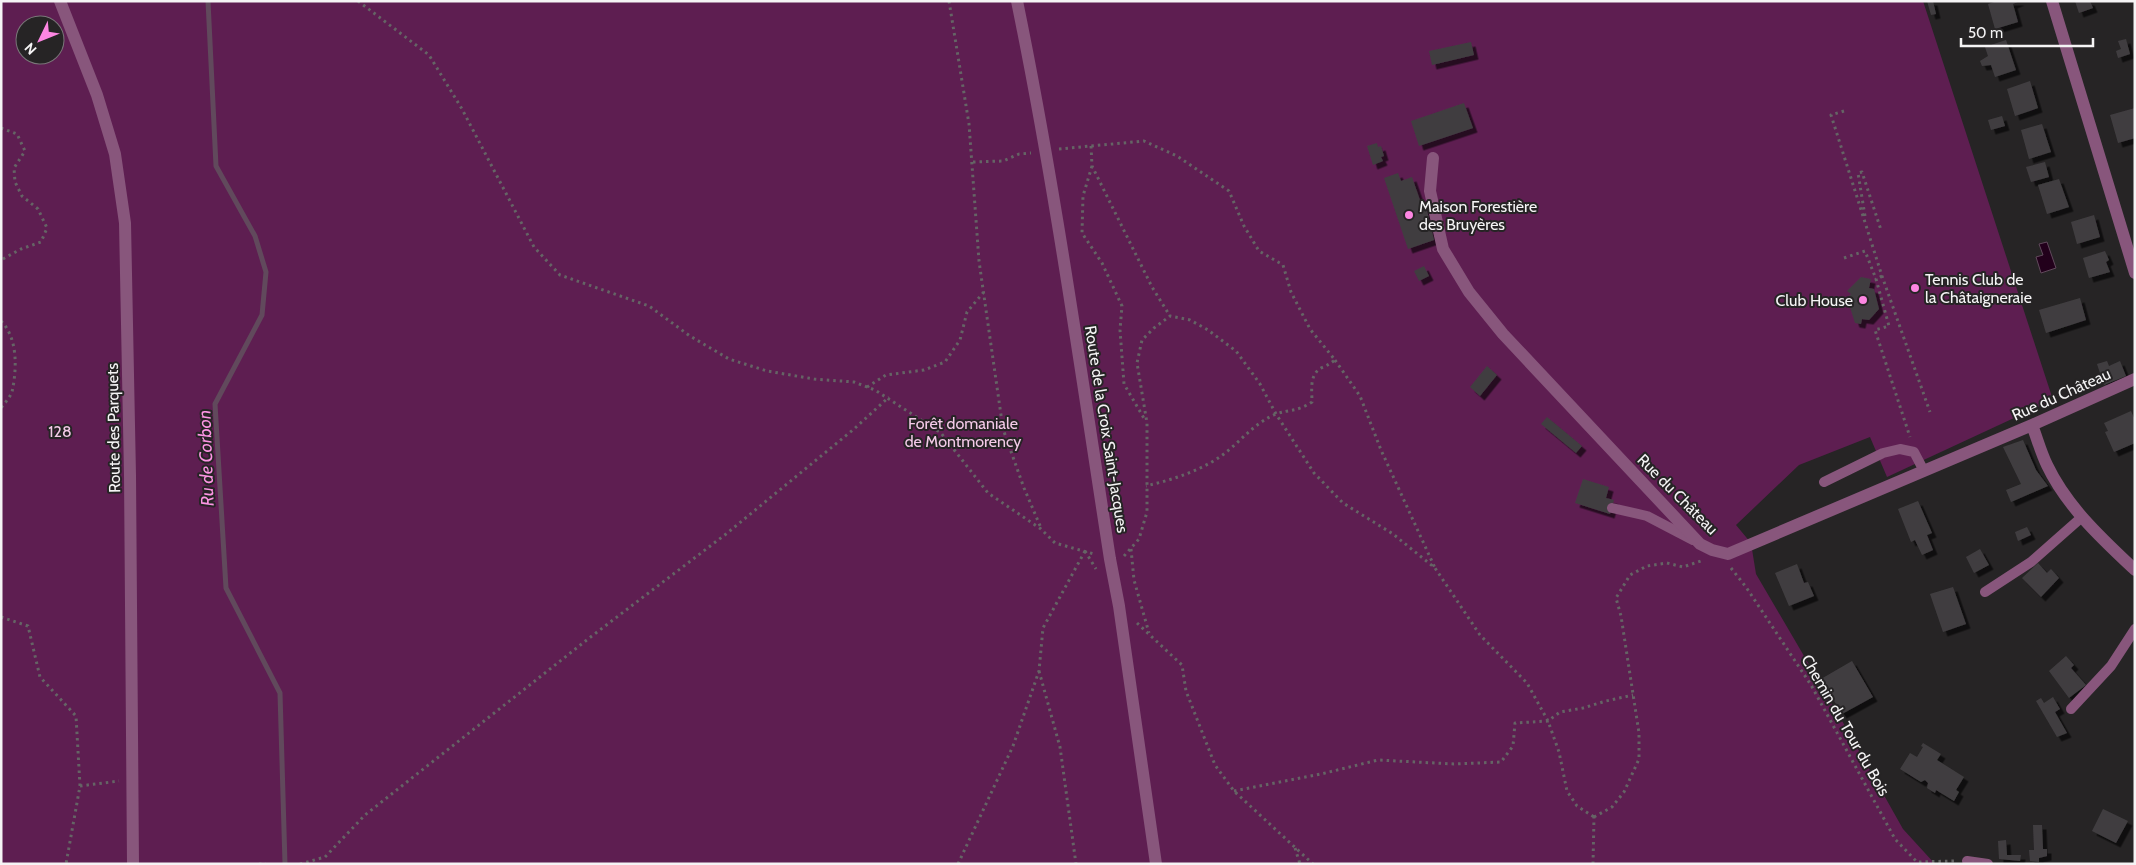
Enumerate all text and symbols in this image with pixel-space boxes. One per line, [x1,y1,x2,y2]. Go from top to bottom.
north arrow [15,15,65,65]
scale bar [1961,15,2094,47]
text: 50 m [1968,24,2003,42]
text: N [21,39,40,59]
place label: Maison Forestière des Bruyères [1419,197,1537,234]
marker: Maison Forestière des Bruyères [1403,209,1415,221]
place label: Tennis Club de la Châtaigneraie [1925,270,2032,307]
marker: Tennis Club de la Châtaigneraie [1909,282,1921,294]
place label: Club House [1775,291,1853,310]
marker: Club House [1857,294,1869,306]
street label: Route de la Croix Saint-Jacques [1081,324,1132,534]
street label: Route des Parquets [103,363,124,493]
street label: Rue du Château [2009,364,2114,425]
water label: Ru de Corbon [193,409,219,507]
park label: Forêt domaniale de Montmorency [905,414,1021,451]
park label: 128 [48,422,72,441]
street label: Rue du Château [1633,450,1722,539]
street label: Chemin du Tour du Bois [1797,651,1894,800]

